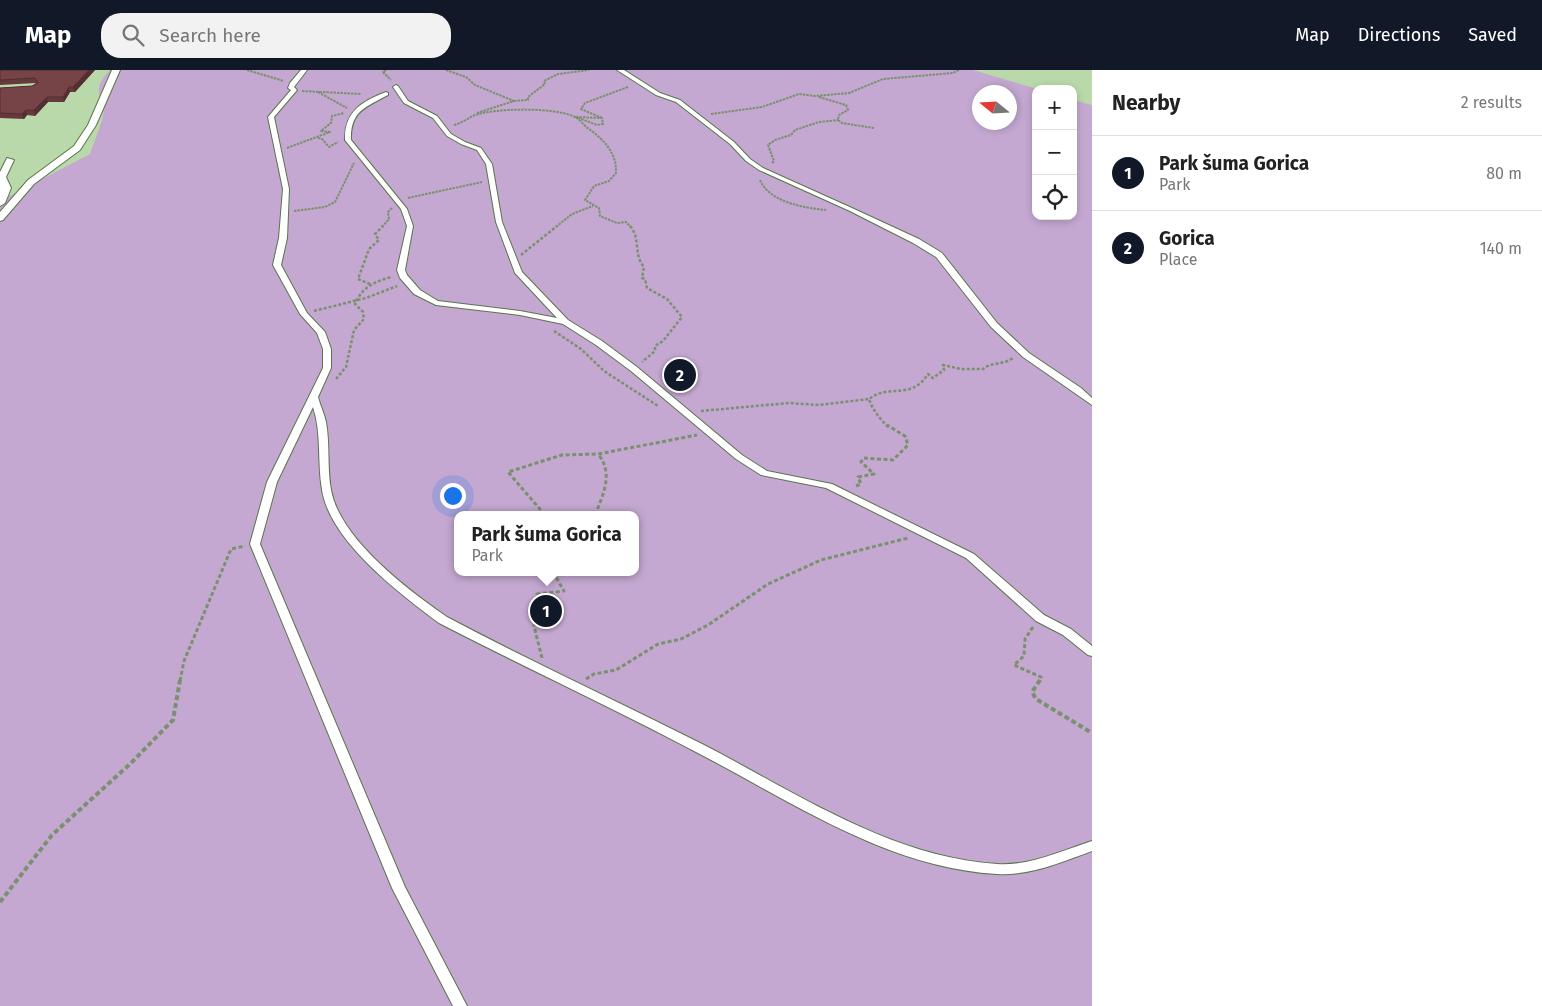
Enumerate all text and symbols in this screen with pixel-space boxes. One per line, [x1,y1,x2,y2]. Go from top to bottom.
search box [101,13,451,58]
text: Map [25,21,71,49]
icon: search [119,21,147,49]
text: Search here [159,24,261,47]
text: Map [1295,24,1330,46]
text: Directions [1358,24,1440,46]
text: Saved [1468,24,1517,46]
north arrow [972,85,1017,130]
map controls [1032,85,1077,220]
button: + [1032,85,1077,130]
text: Nearby [1112,90,1180,116]
text: 2 results [1461,93,1522,112]
button: − [1032,130,1077,175]
text: Park šuma Gorica [1159,152,1309,175]
text: 1 [1124,164,1132,183]
text: 80 m [1486,164,1522,183]
button: locate [1032,175,1077,220]
text: Park [1159,175,1191,194]
text: Gorica [1159,227,1215,250]
text: 2 [1124,239,1132,258]
text: 140 m [1480,239,1522,258]
text: Place [1159,250,1198,269]
pin: 2 [664,356,696,394]
your location [440,483,466,509]
popup [454,511,639,576]
text: Park šuma Gorica [471,523,622,546]
text: Park [471,546,503,565]
pin: 1 [530,592,562,630]

